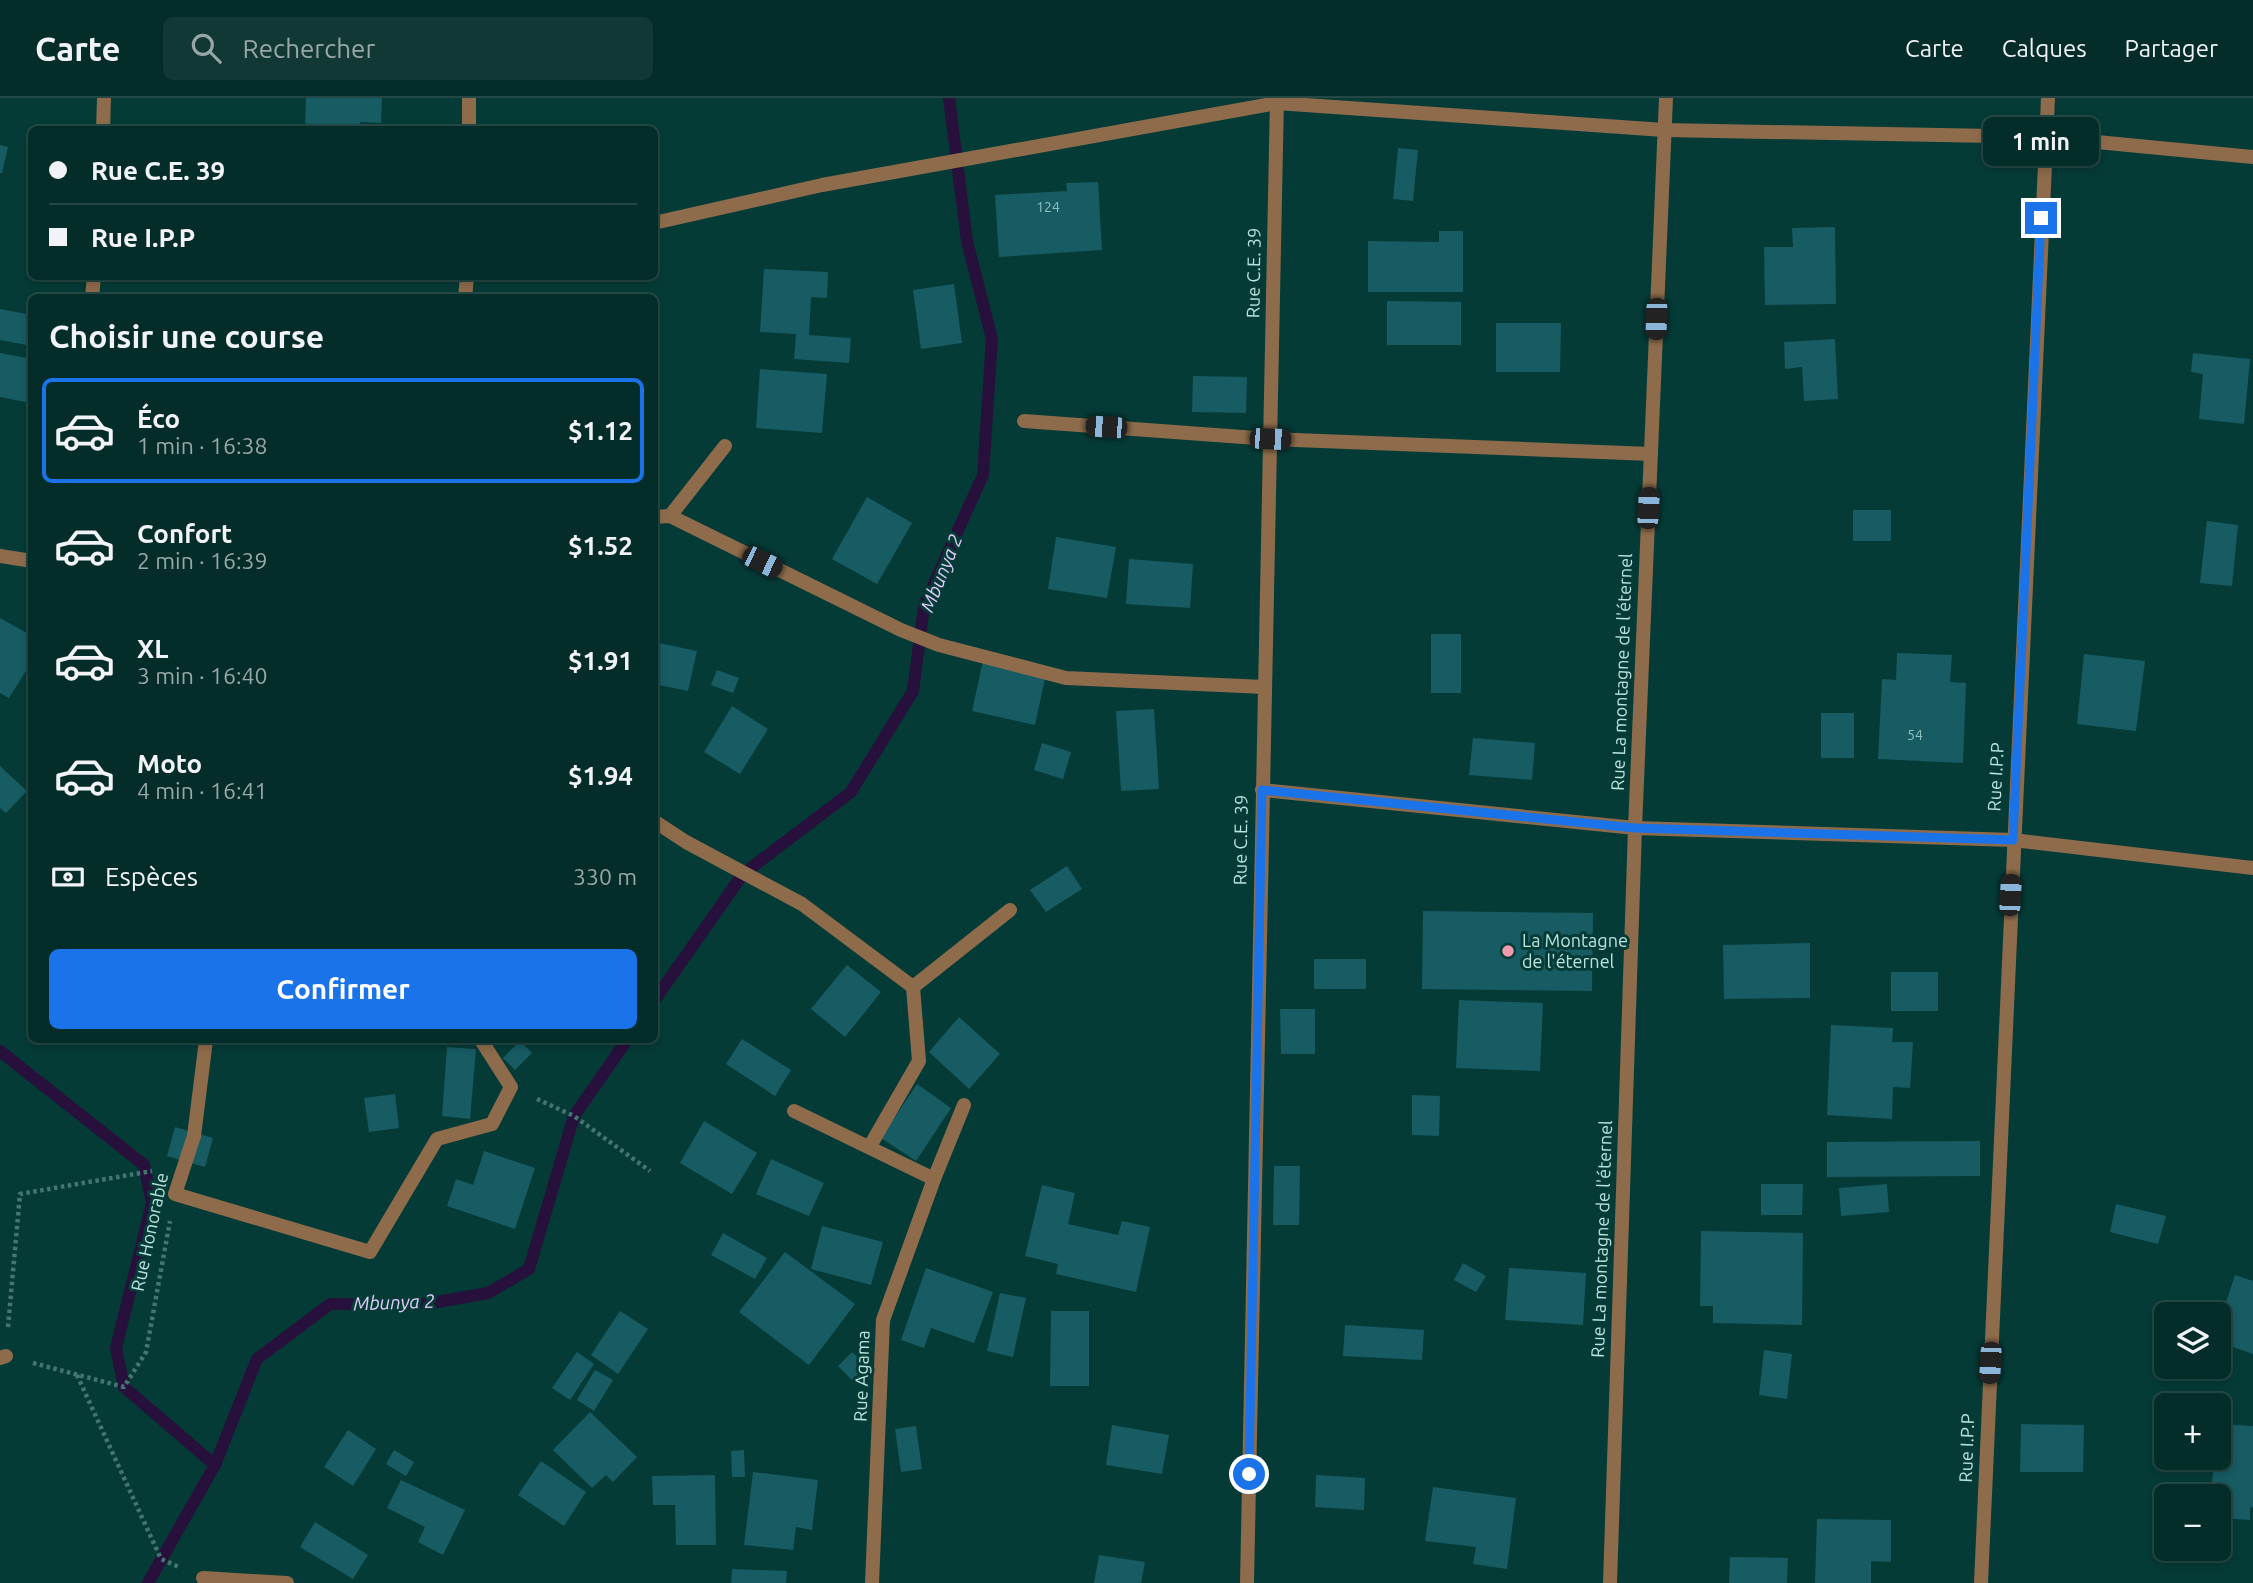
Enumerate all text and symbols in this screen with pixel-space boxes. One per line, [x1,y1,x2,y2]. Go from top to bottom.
search box [163,17,653,80]
icon: search [187,29,225,67]
text: Carte [35,30,121,67]
text: Rechercher [243,34,375,63]
text: Carte [1905,35,1964,62]
text: Calques [2002,35,2087,62]
text: Partager [2125,35,2218,62]
callout: 1 min [1983,116,2099,166]
text: 1 min [2012,129,2070,154]
text: Rue C.E. 39 [91,156,225,185]
house number: 124 [1036,199,1060,215]
route end [2025,202,2057,234]
text: Rue I.P.P [91,223,195,252]
street label: Rue C.E. 39 [1242,228,1264,318]
car [1645,298,1668,340]
text: Choisir une course [49,318,324,354]
icon: car [53,399,116,462]
text: Éco [137,404,180,433]
car [1085,415,1128,439]
text: $1.12 [568,416,633,445]
car [1249,428,1292,450]
text: 1 min · 16:38 [137,433,268,458]
car [1637,486,1660,530]
icon: car [53,514,116,577]
text: Confort [137,519,232,548]
text: $1.52 [568,531,633,560]
water label: Mbunya 2 [916,531,967,615]
car [739,543,786,581]
text: 2 min · 16:39 [137,548,268,573]
street label: Rue La montagne de l'éternel [1607,553,1635,791]
icon: car [53,629,116,692]
text: XL [137,634,168,663]
text: $1.91 [568,646,633,675]
text: 3 min · 16:40 [137,663,268,688]
house number: 54 [1907,727,1923,743]
street label: Rue I.P.P [1983,742,2007,812]
icon: car [53,744,116,807]
text: Moto [137,749,202,778]
text: $1.94 [568,761,633,790]
text: 4 min · 16:41 [137,778,268,803]
street label: Rue C.E. 39 [1229,795,1251,885]
icon: cash [49,858,87,896]
text: Espèces [105,862,198,891]
text: 330 m [573,864,637,889]
car [1999,873,2022,917]
place label: La Montagne de l'éternel [1522,930,1628,971]
marker: La Montagne de l'éternel [1500,943,1516,959]
button: Confirmer [49,949,637,1029]
street label: Rue La montagne de l'éternel [1587,1120,1615,1358]
street label: Rue Honorable [127,1171,171,1293]
water label: Mbunya 2 [353,1290,435,1314]
map controls [2154,1302,2231,1561]
button: layers [2154,1302,2231,1379]
street label: Rue Agama [849,1330,873,1422]
car [1979,1341,2002,1385]
button: + [2154,1393,2231,1470]
street label: Rue I.P.P [1955,1413,1977,1483]
route start [1233,1458,1265,1490]
button: − [2154,1484,2231,1561]

